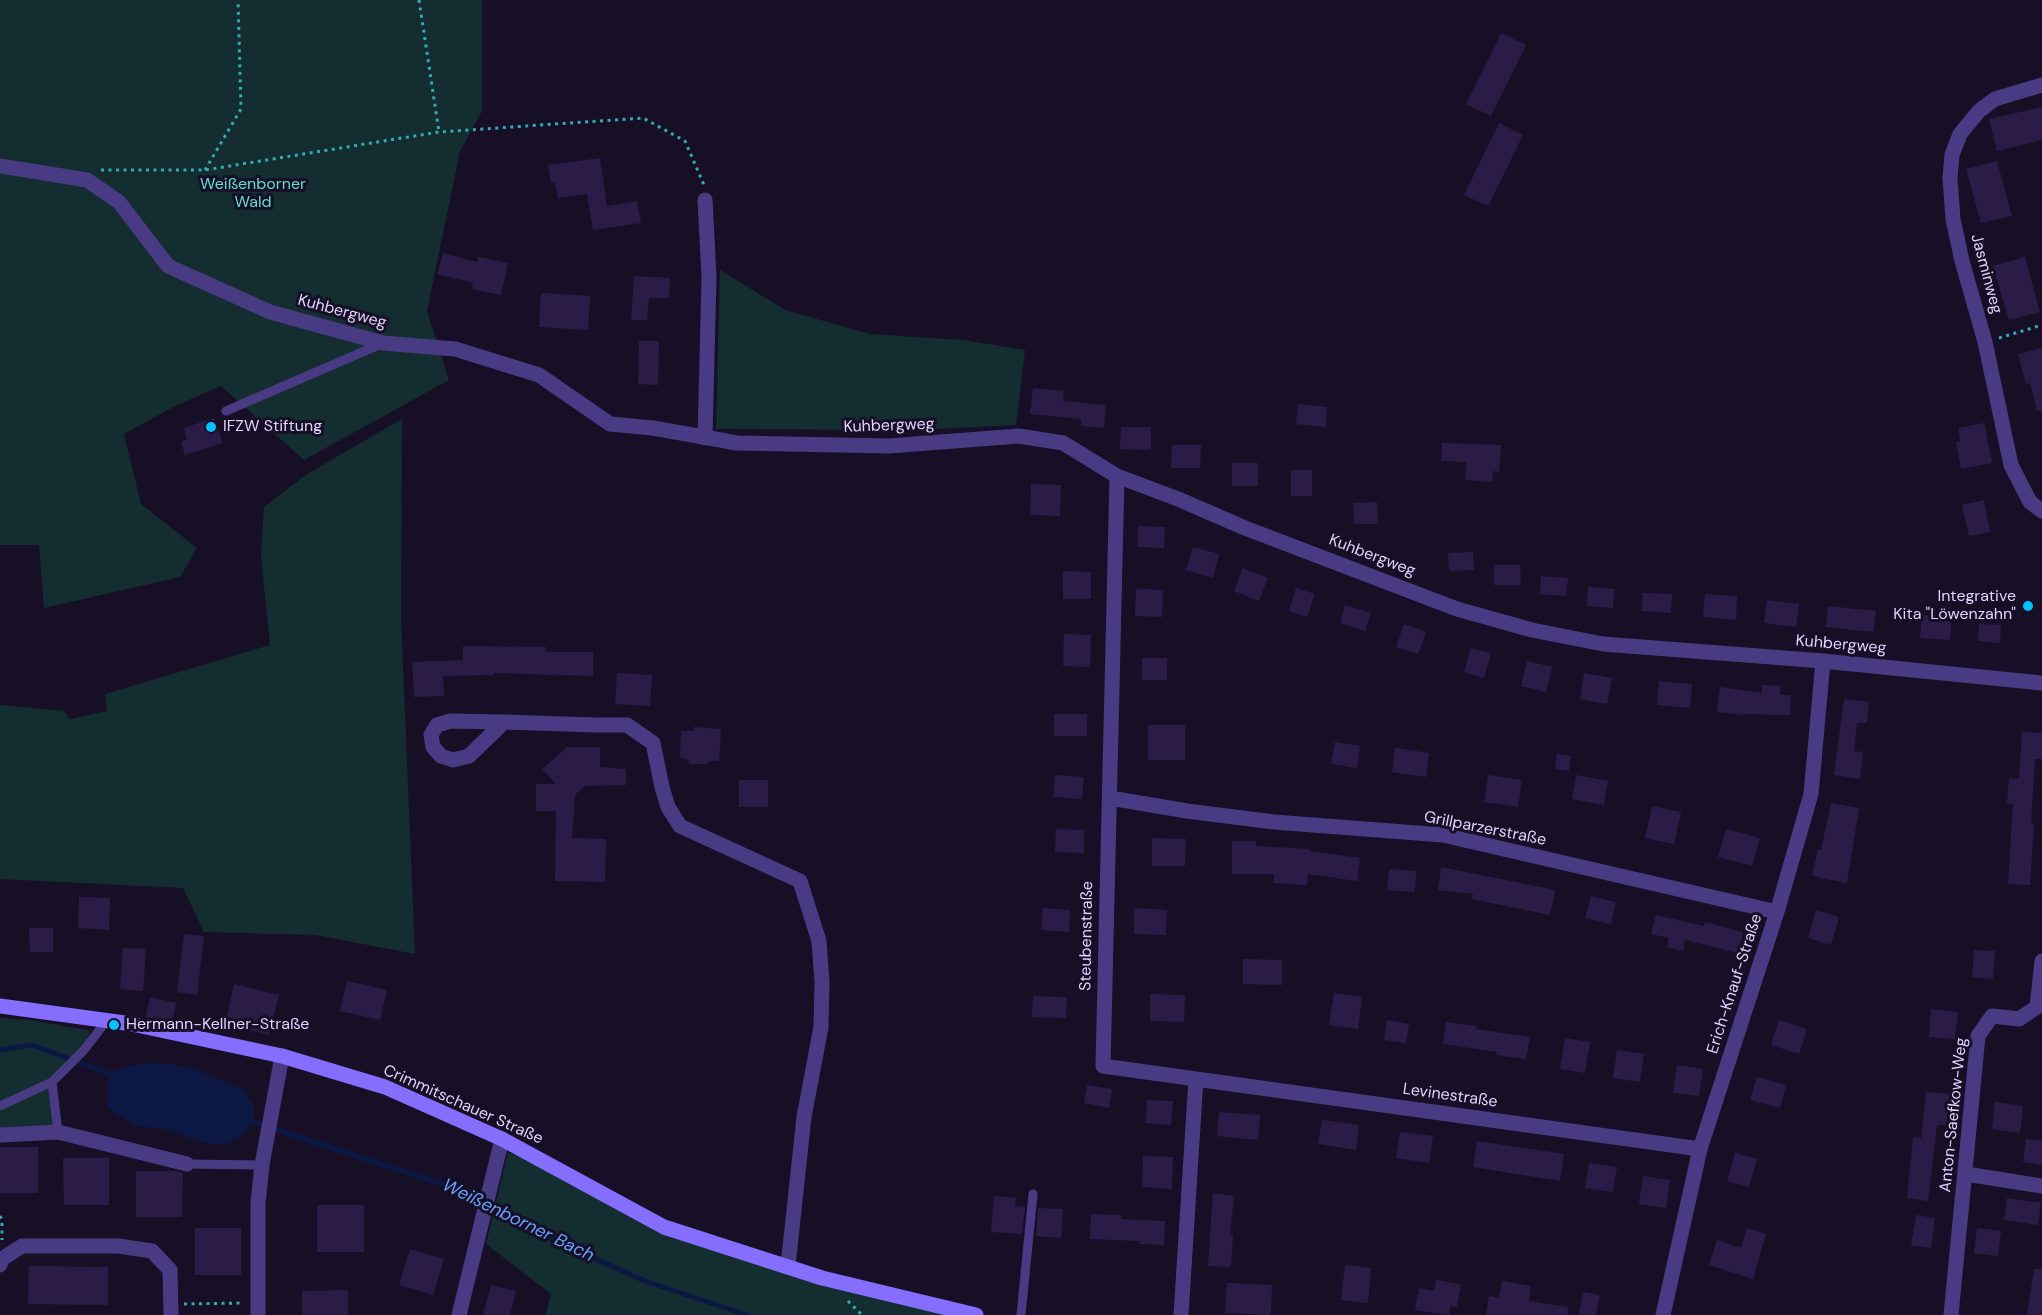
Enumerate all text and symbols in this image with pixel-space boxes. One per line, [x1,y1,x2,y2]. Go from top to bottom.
park label: Weißenborner Wald [200,175,306,213]
street label: Jasminweg [1966,232,2006,316]
street label: Kuhbergweg [296,291,388,333]
street label: Kuhbergweg [843,415,935,437]
place label: IFZW Stiftung [223,417,322,437]
marker: IFZW Stiftung [204,420,218,434]
street label: Kuhbergweg [1326,531,1418,581]
place label: Integrative Kita "Löwenzahn" [1893,587,2016,625]
marker: Integrative Kita "Löwenzahn" [2021,599,2035,613]
street label: Kuhbergweg [1795,631,1887,659]
street label: Grillparzerstraße [1422,808,1548,850]
street label: Steubenstraße [1076,881,1098,991]
street label: Erich-Knauf-Straße [1703,912,1767,1056]
place label: Hermann-Kellner-Straße [126,1015,309,1035]
marker: Hermann-Kellner-Straße [107,1018,121,1032]
street label: Anton-Saefkow-Weg [1936,1037,1972,1193]
street label: Crimmitschauer Straße [380,1061,546,1149]
street label: Levinestraße [1401,1080,1499,1112]
water label: Weißenborner Bach [439,1175,597,1267]

